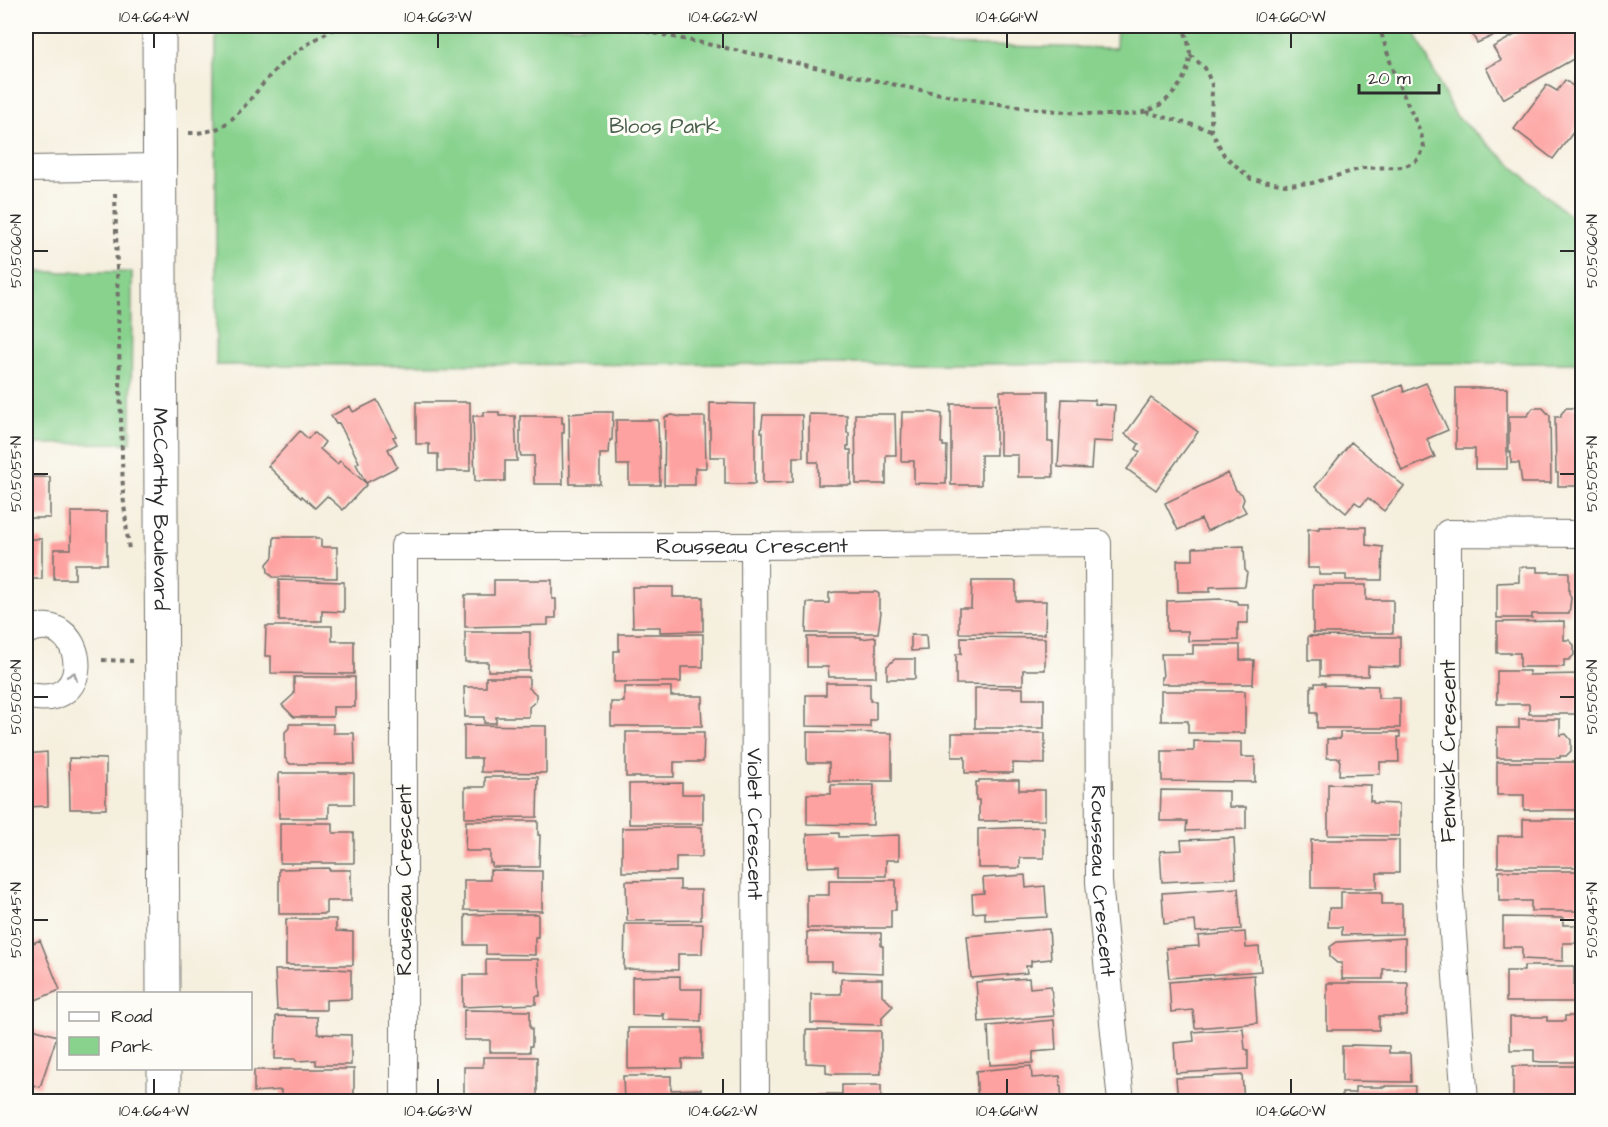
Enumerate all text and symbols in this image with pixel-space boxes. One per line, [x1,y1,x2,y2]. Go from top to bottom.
text: 104.664°W [119,7,189,28]
text: 104.663°W [404,7,472,28]
text: 104.662°W [689,7,757,28]
text: 104.661°W [976,7,1038,28]
text: 104.660°W [1256,7,1326,28]
scale bar [1359,57,1438,95]
text: 20 m [1368,66,1411,91]
park label: Bloos Park [609,112,719,141]
text: 50.5060°N [6,214,27,288]
text: 50.5060°N [1582,214,1603,288]
street label: McCarthy Boulevard [144,408,175,611]
text: 50.5055°N [6,436,27,512]
text: 50.5055°N [1582,436,1603,512]
street label: Rousseau Crescent [656,531,849,561]
text: 50.5050°N [6,659,27,735]
street label: Fenwick Crescent [1434,659,1463,843]
text: 50.5050°N [1582,659,1603,735]
one-way arrow [66,672,78,683]
street label: Violet Crescent [740,748,769,900]
street label: Rousseau Crescent [390,784,419,976]
street label: Rousseau Crescent [1084,785,1122,978]
text: 50.5045°N [6,882,27,958]
text: 50.5045°N [1582,882,1603,958]
legend [57,992,252,1070]
text: Road [111,1004,152,1029]
text: Park [111,1034,153,1059]
text: 104.664°W [119,1101,189,1122]
text: 104.663°W [404,1101,472,1122]
text: 104.662°W [689,1101,757,1122]
text: 104.661°W [976,1101,1038,1122]
text: 104.660°W [1256,1101,1326,1122]

